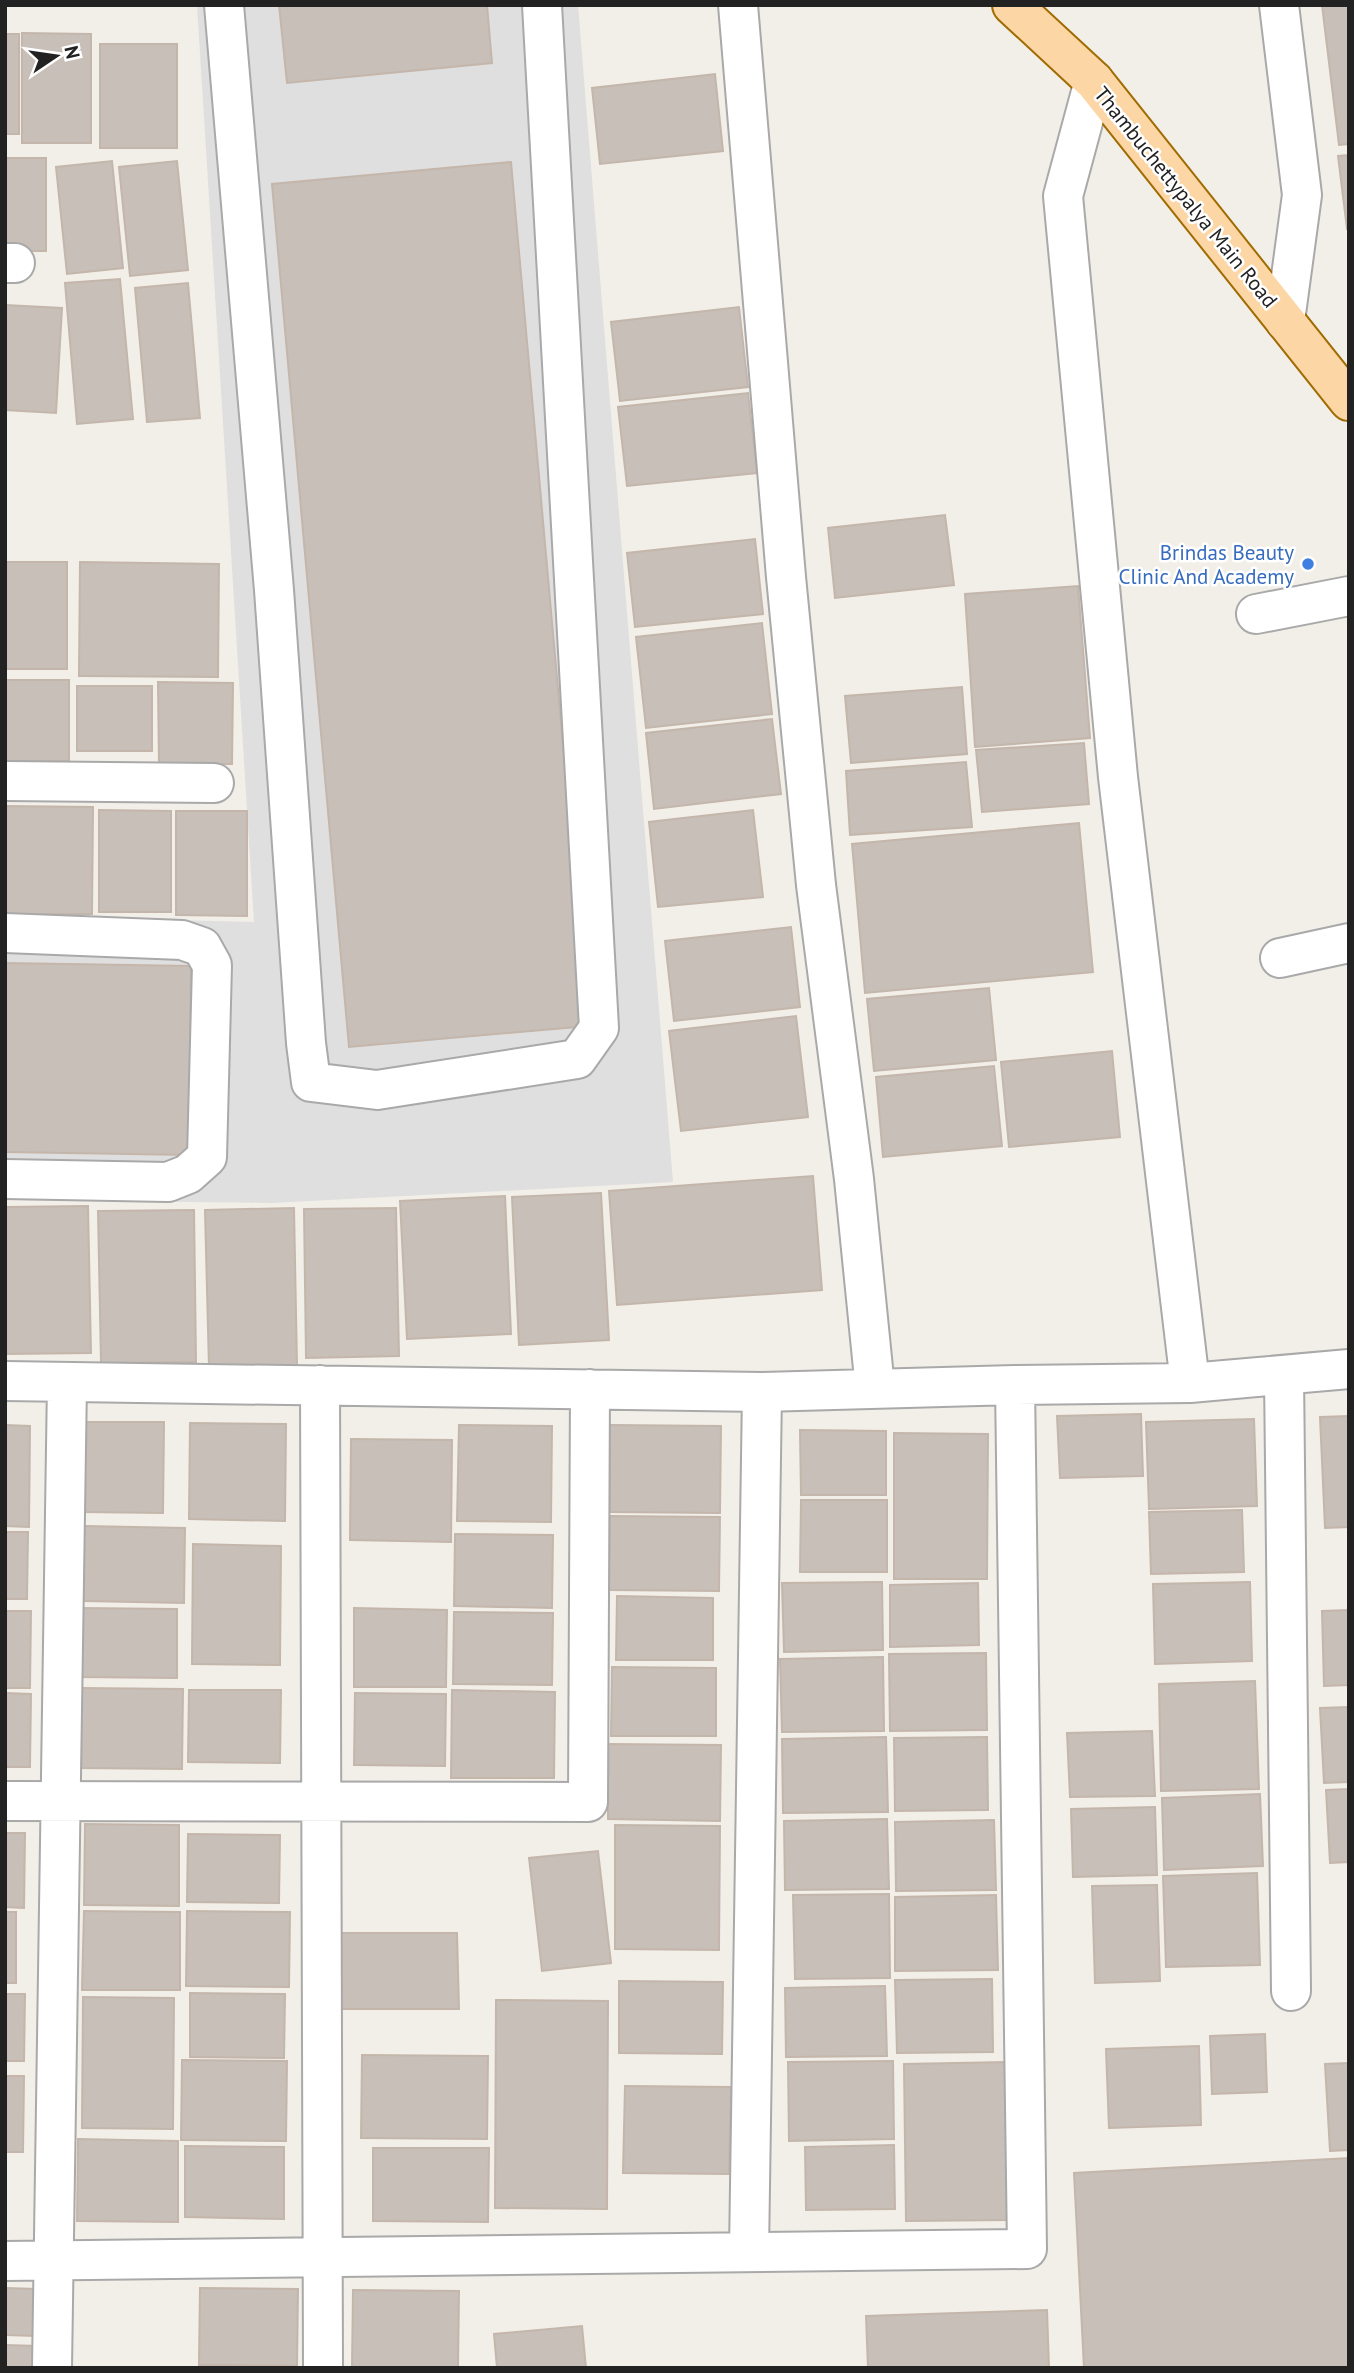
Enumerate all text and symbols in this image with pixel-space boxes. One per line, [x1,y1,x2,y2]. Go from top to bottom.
north arrow [21,21,91,91]
text: N [59,43,86,61]
street label: Thambuchettypalya Main Road [1088,81,1284,313]
place label: Brindas Beauty Clinic And Academy [1119,539,1294,590]
marker: Brindas Beauty Clinic And Academy [1300,556,1316,572]

